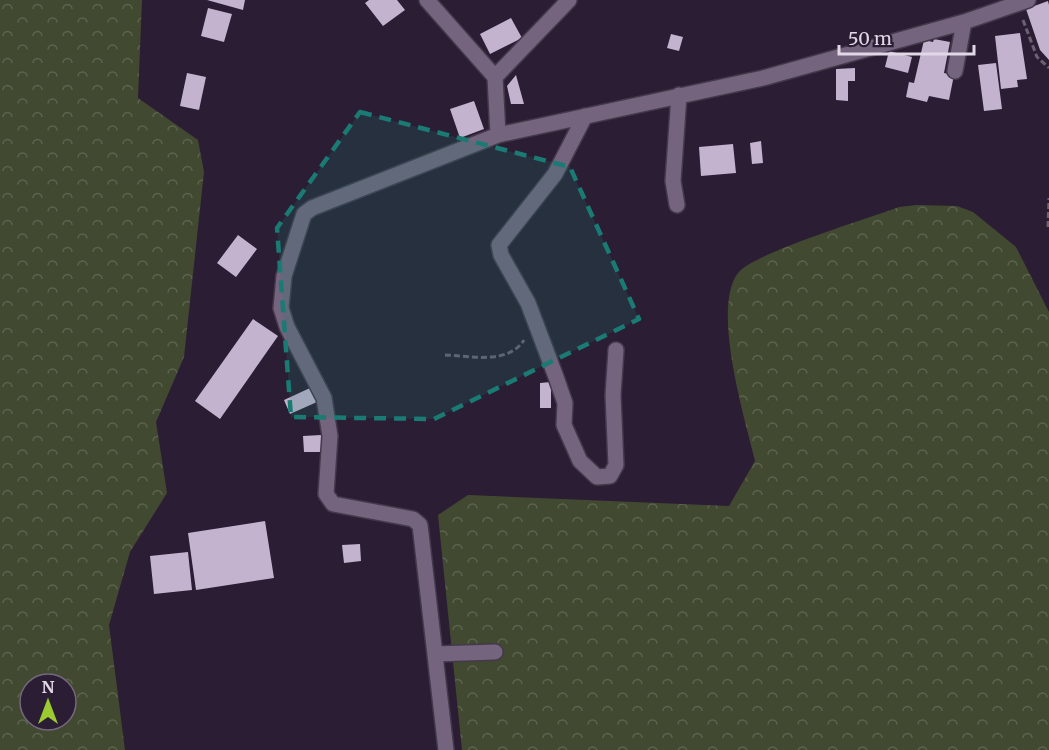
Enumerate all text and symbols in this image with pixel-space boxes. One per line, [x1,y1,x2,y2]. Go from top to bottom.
scale bar [839,18,974,56]
text: 50 m [848,27,892,50]
north arrow [18,672,78,732]
text: N [42,677,55,697]

